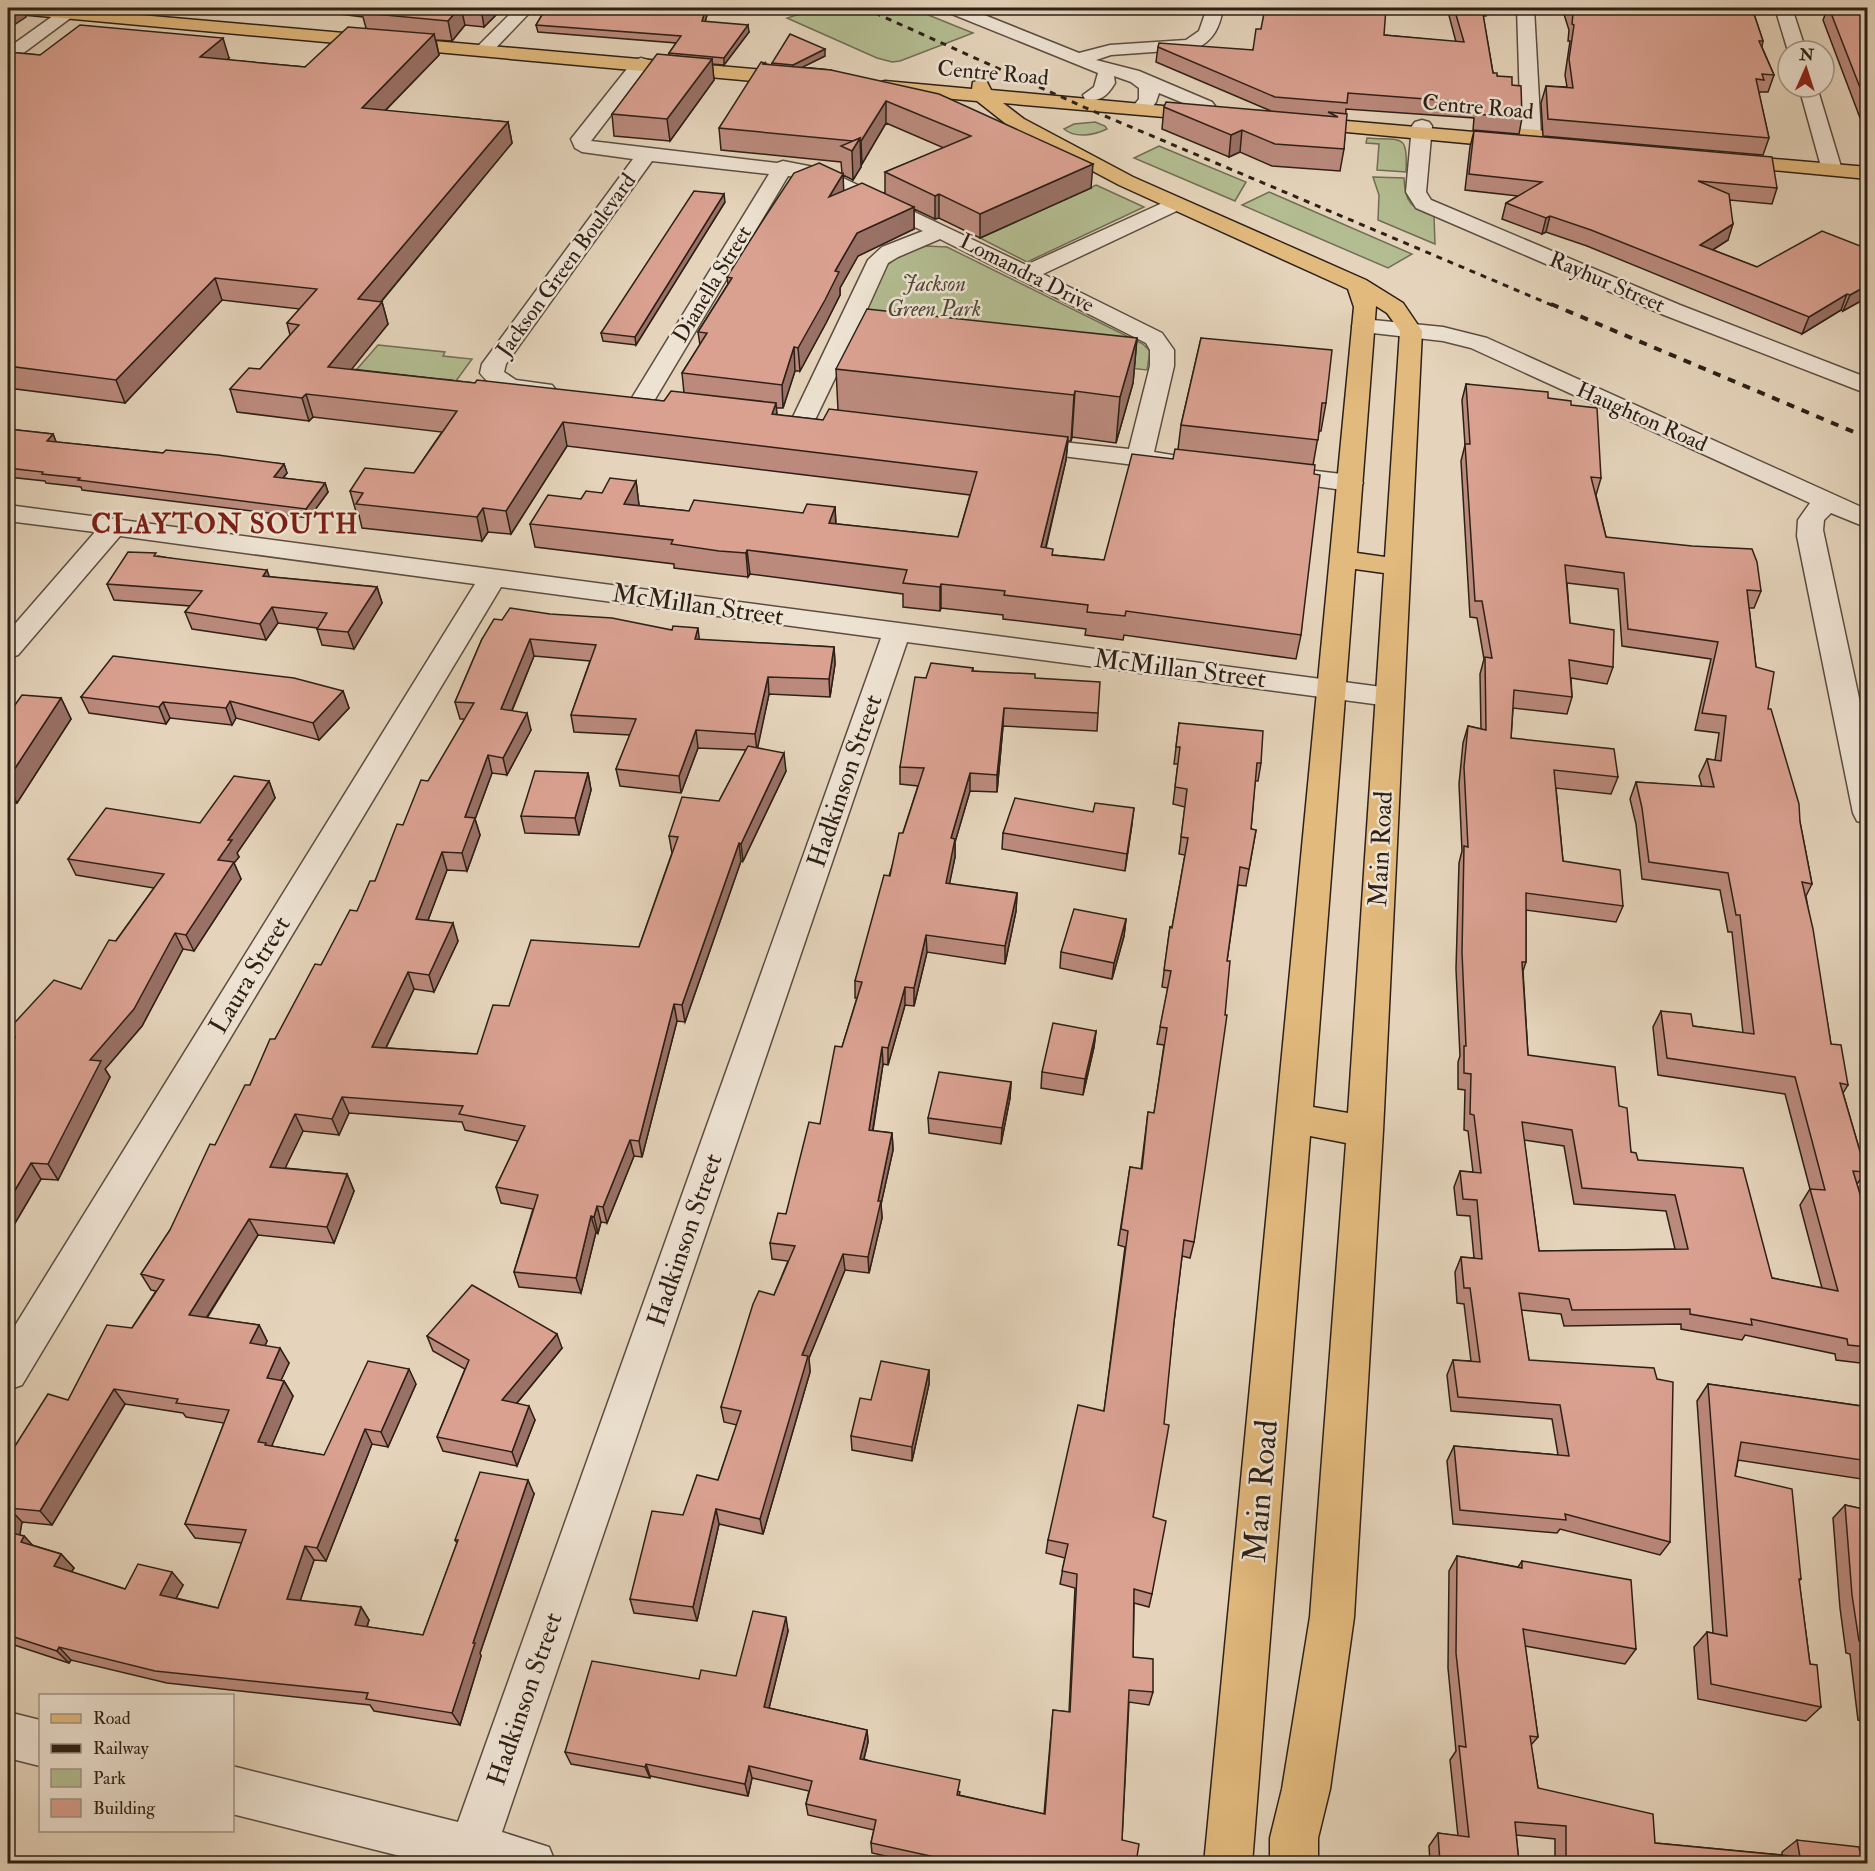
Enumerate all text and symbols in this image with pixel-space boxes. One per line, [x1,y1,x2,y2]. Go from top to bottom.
north arrow [1776,39,1836,99]
text: N [1798,45,1815,65]
street label: Centre Road [936,54,1050,92]
street label: Centre Road [1421,88,1535,126]
street label: Jackson Green Boulevard [489,168,642,363]
street label: Dianella Street [666,220,758,348]
street label: Lomandra Drive [955,227,1099,319]
street label: Rayhur Street [1545,245,1669,319]
park label: Jackson Green Park [887,270,981,323]
street label: Haughton Road [1572,376,1712,458]
district label: CLAYTON SOUTH [91,508,359,541]
street label: McMillan Street [610,577,786,633]
street label: McMillan Street [1092,643,1268,695]
street label: Hadkinson Street [800,690,890,872]
street label: Main Road [1362,790,1400,908]
street label: Laura Street [202,910,298,1040]
street label: Hadkinson Street [640,1149,730,1331]
street label: Main Road [1235,1418,1287,1564]
street label: Hadkinson Street [480,1608,570,1790]
legend [39,1694,234,1832]
text: Road [93,1707,131,1730]
text: Railway [93,1737,150,1760]
text: Park [93,1767,126,1790]
text: Building [93,1797,156,1820]

